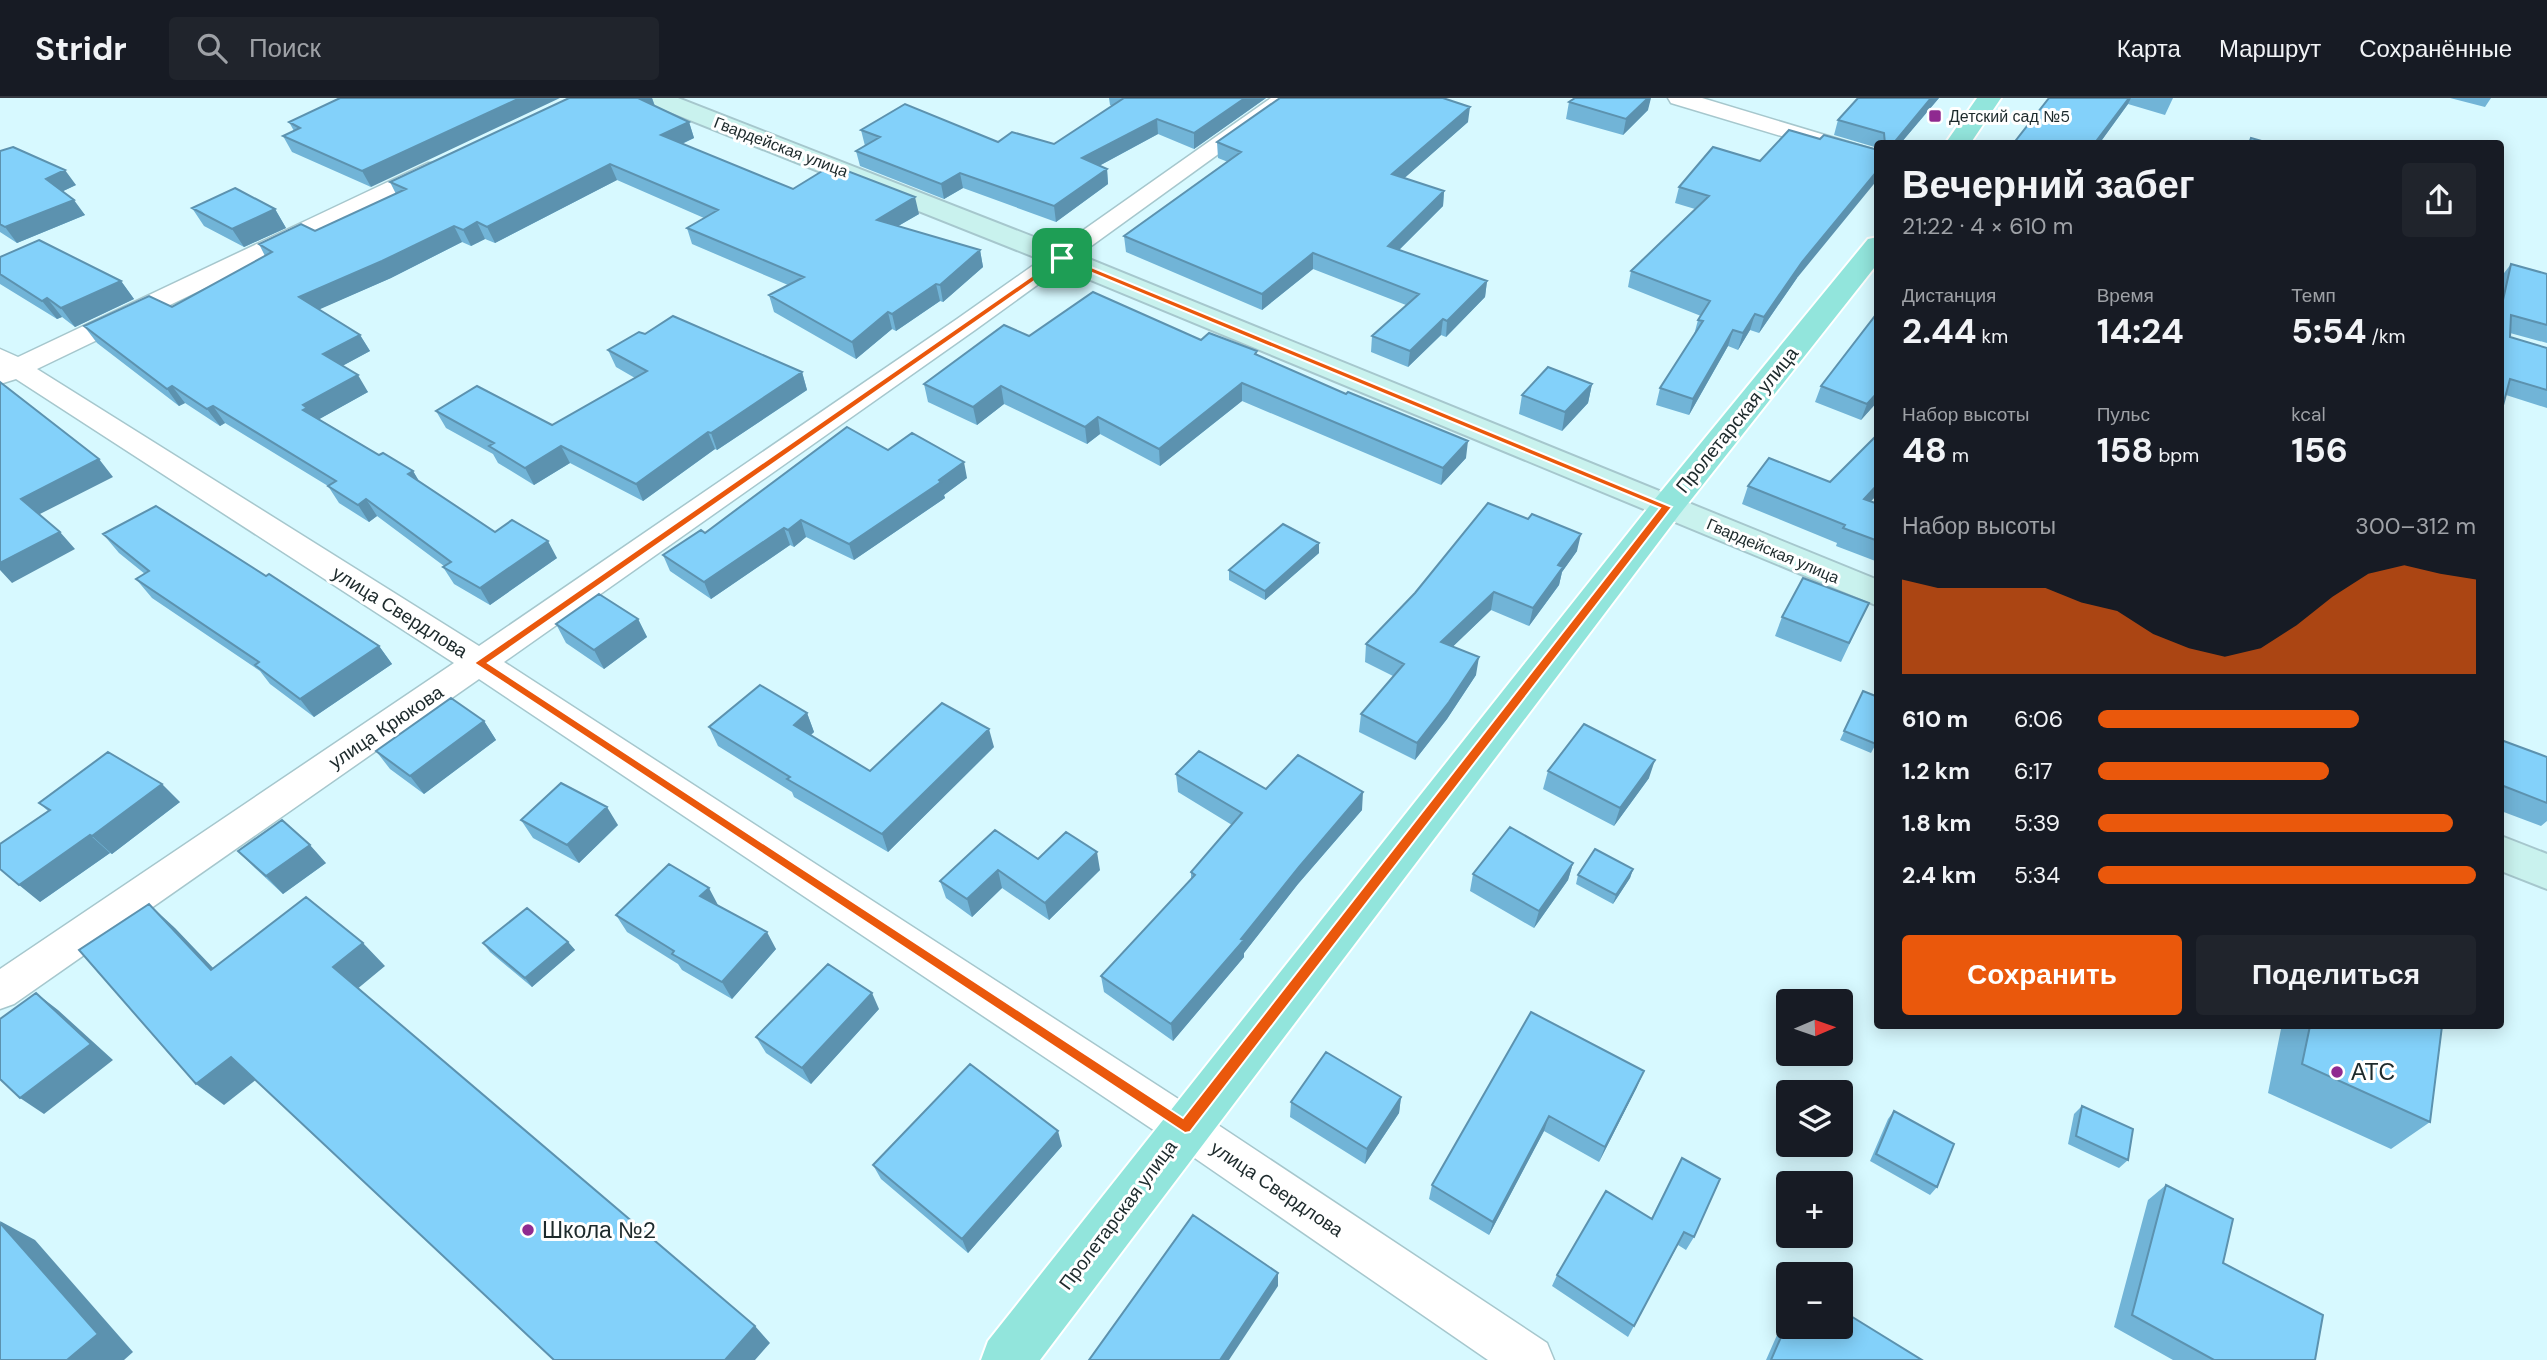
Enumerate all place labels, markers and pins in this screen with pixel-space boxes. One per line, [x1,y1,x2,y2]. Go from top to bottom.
place label: Детский сад №5 [1949,106,2070,127]
marker: Детский сад №5 [1927,108,1943,124]
pin [1032,228,1092,288]
place label: АТС [2351,1057,2395,1087]
marker: АТС [2329,1064,2345,1080]
place label: Школа №2 [542,1215,656,1245]
marker: Школа №2 [520,1222,536,1238]

